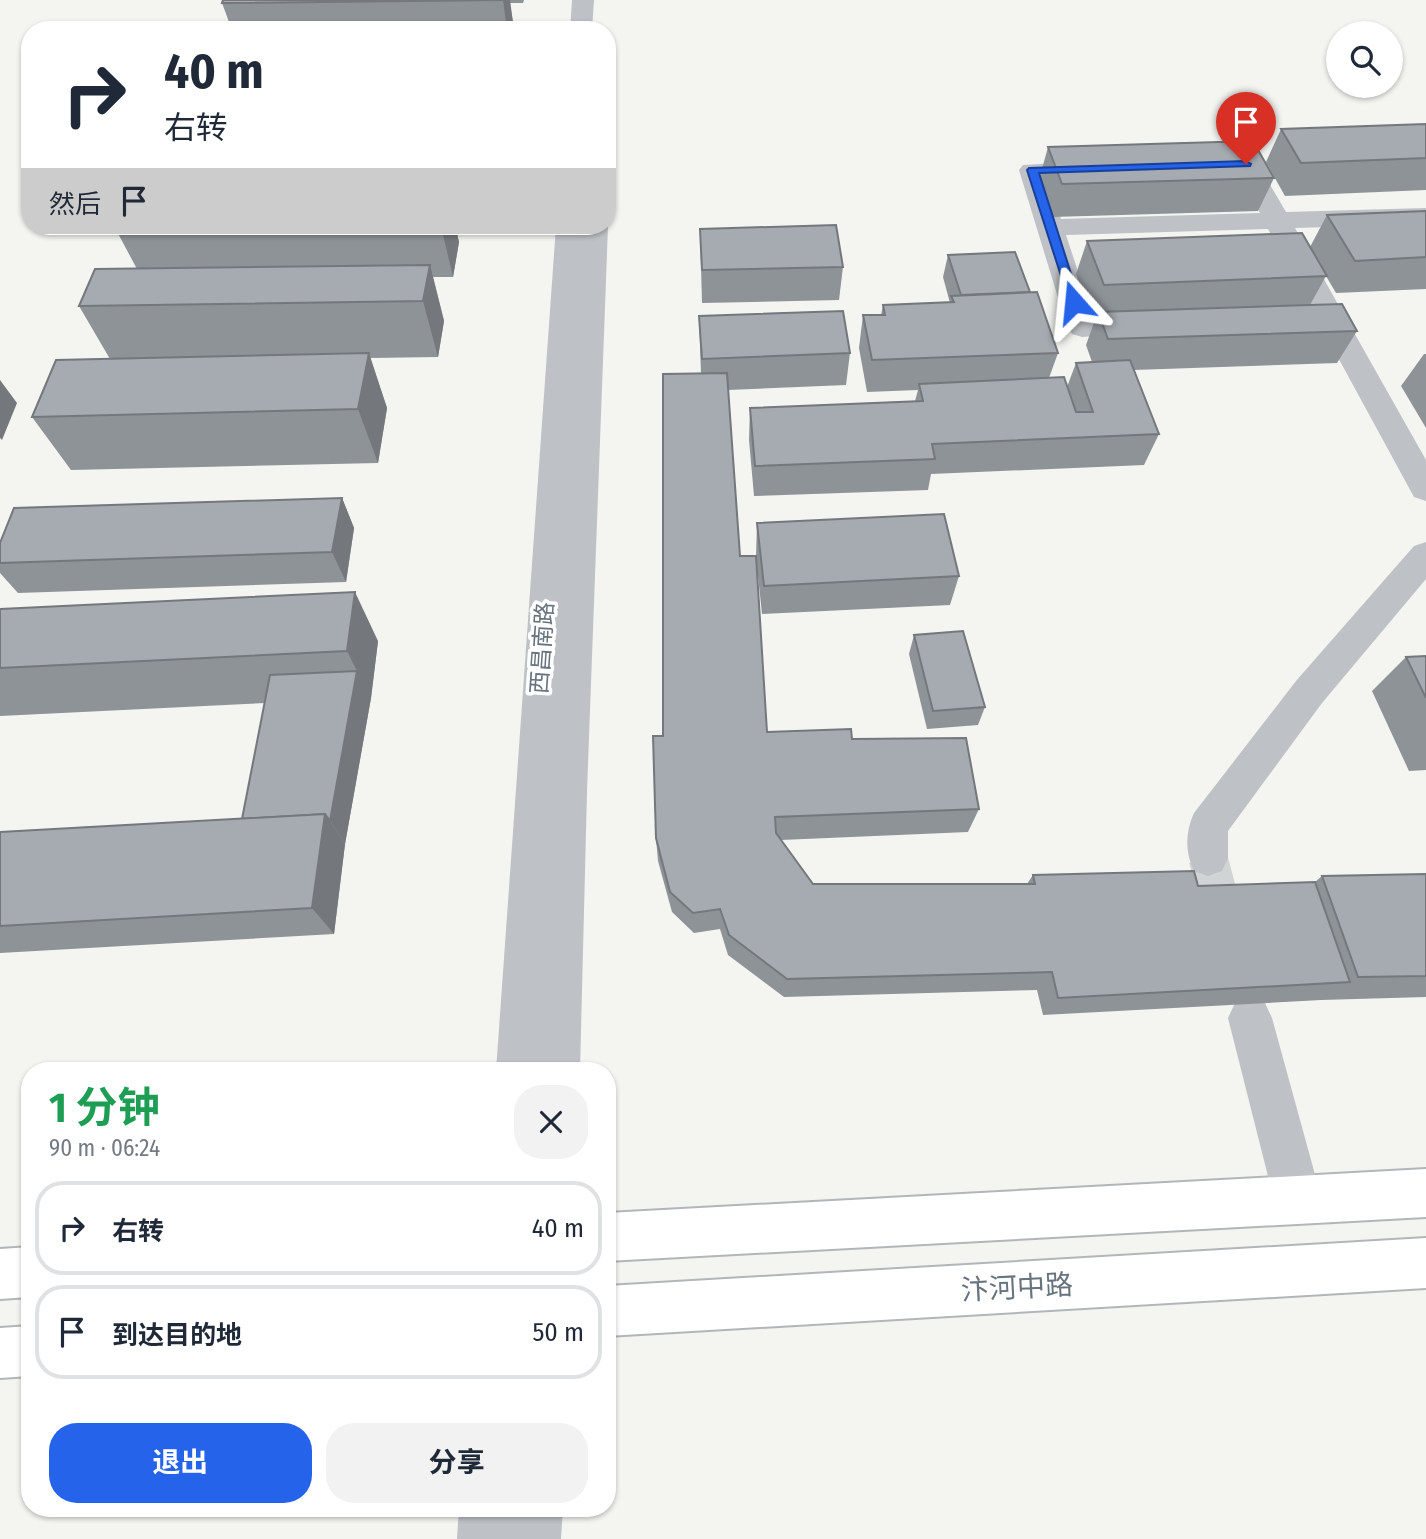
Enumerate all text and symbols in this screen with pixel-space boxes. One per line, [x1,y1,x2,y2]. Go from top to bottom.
map controls [1326,21,1403,98]
button: search [1326,21,1403,98]
text: 40 m [164,42,264,101]
icon: right [49,49,140,140]
pin [1216,92,1276,164]
icon: arrive [1227,103,1265,141]
text: 右转 [164,109,228,147]
icon: arrive [115,182,153,220]
text: 然后 [49,189,101,220]
position arrow [1037,265,1111,339]
street label: 西昌南路 [525,601,559,695]
text: 1 分钟 [49,1083,160,1133]
button: close [514,1085,588,1159]
text: 90 m · 06:24 [49,1134,160,1162]
icon: right [53,1209,91,1247]
text: 40 m [532,1213,584,1244]
text: 右转 [112,1216,164,1247]
street label: 汴河中路 [960,1268,1074,1307]
icon: arrive [53,1313,91,1351]
text: 50 m [532,1317,584,1348]
text: 到达目的地 [112,1320,242,1351]
button: 退出 [49,1423,312,1503]
button: 分享 [326,1423,588,1503]

